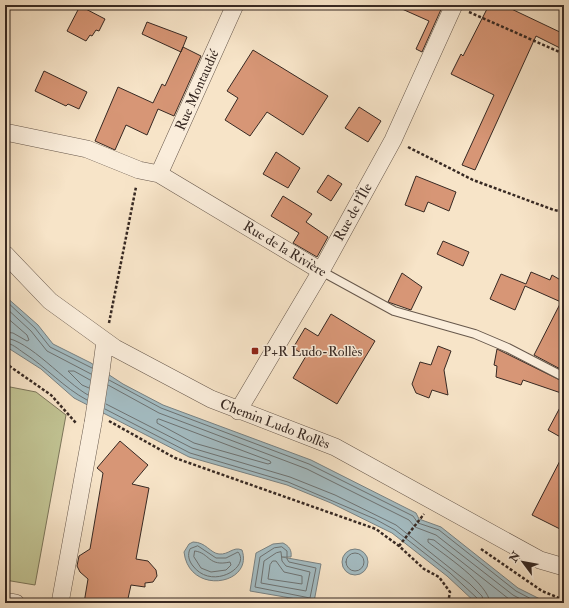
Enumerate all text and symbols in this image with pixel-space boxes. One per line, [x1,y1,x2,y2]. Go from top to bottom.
street label: Rue Montaudié [172,47,223,133]
street label: Rue de l'Île [330,180,376,244]
street label: Rue de la Rivière [240,217,330,281]
place label: P+R Ludo-Rollès [263,343,362,360]
marker: P+R Ludo-Rollès [250,346,260,356]
street label: Chemin Ludo Rollès [218,395,333,453]
north arrow [503,542,543,582]
text: N [506,548,524,565]

